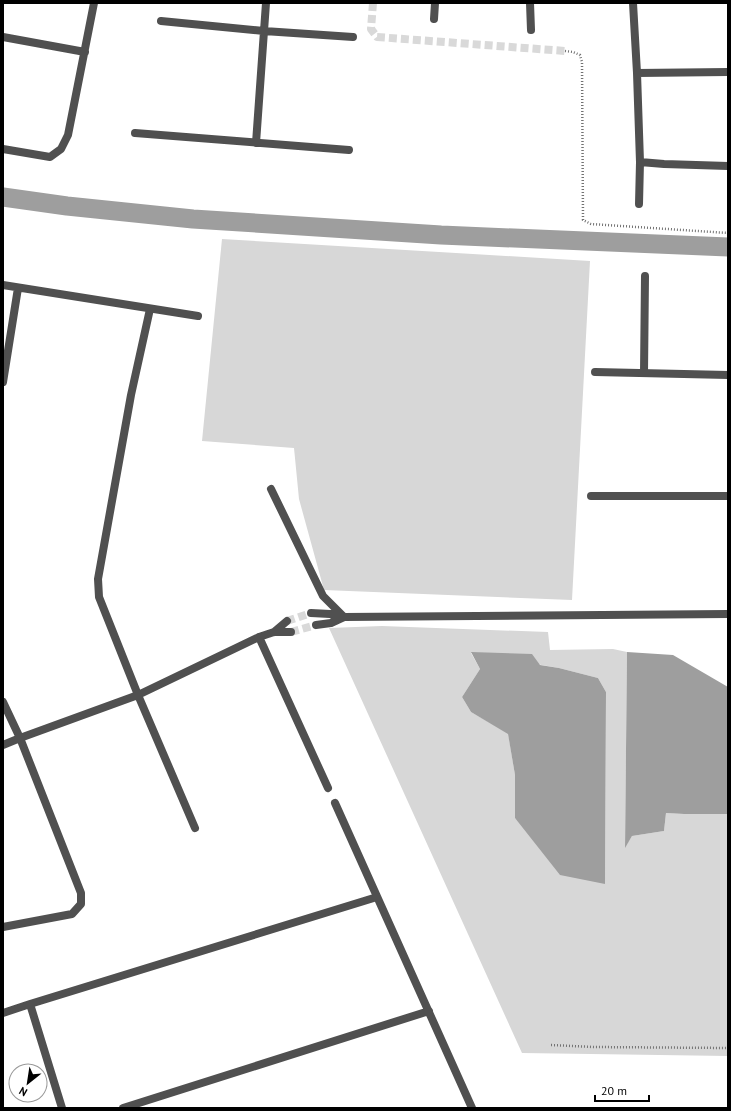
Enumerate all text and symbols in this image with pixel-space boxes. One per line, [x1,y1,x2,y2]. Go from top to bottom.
north arrow [8,1063,48,1103]
scale bar [595,1077,649,1103]
text: 20 m [601,1083,627,1098]
text: N [16,1084,30,1100]

